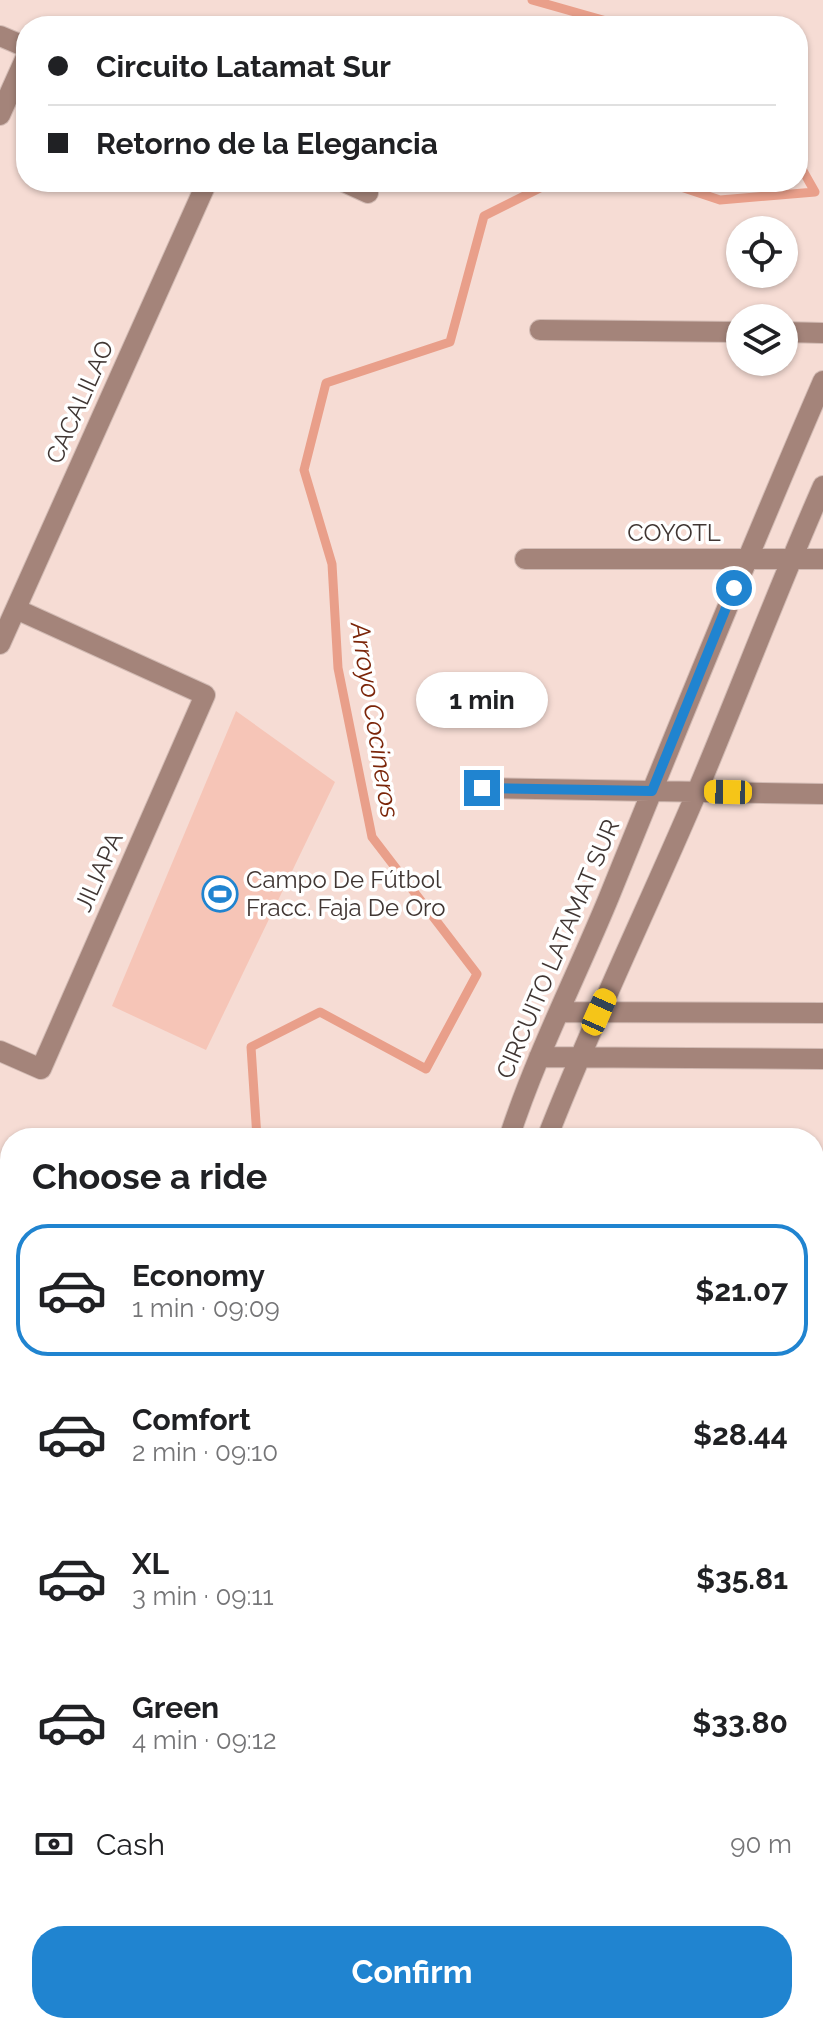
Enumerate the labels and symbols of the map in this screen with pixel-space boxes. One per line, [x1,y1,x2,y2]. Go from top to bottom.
street label: CACALILAO [39,336,120,468]
street label: COYOTL [627,518,721,547]
route start [716,570,752,606]
water label: Arroyo Cocineros [344,618,405,820]
callout: 1 min [416,672,548,728]
route end [464,770,500,806]
car [704,780,752,804]
street label: CIRCUITO LATAMAT SUR [490,815,625,1083]
street label: JILIAPA [68,828,129,916]
place label: Campo De Fútbol Fracc. Faja De Oro [246,865,445,922]
sports icon: Campo De Fútbol Fracc. Faja De Oro [201,875,239,913]
car [578,985,620,1039]

